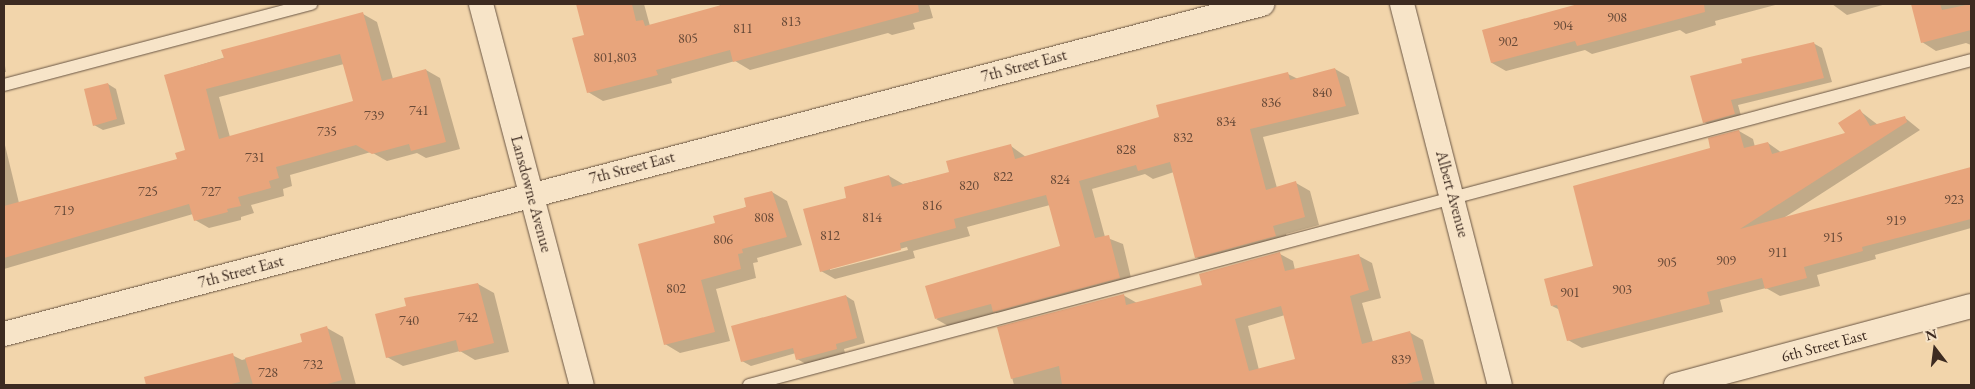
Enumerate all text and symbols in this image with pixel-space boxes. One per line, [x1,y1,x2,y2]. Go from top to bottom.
house number: 908 [1607,9,1627,25]
house number: 813 [781,13,801,29]
house number: 904 [1553,17,1573,33]
house number: 811 [733,20,753,36]
house number: 805 [678,30,698,46]
house number: 902 [1498,33,1518,49]
street label: 7th Street East [979,45,1069,87]
house number: 801,803 [593,49,637,65]
house number: 840 [1312,84,1332,100]
house number: 836 [1261,94,1281,110]
house number: 741 [409,102,429,118]
house number: 739 [364,107,384,123]
house number: 834 [1216,113,1236,129]
house number: 735 [317,123,337,139]
house number: 832 [1173,129,1193,145]
street label: Lansdowne Avenue [506,134,556,254]
house number: 828 [1116,141,1136,157]
street label: 7th Street East [587,147,677,189]
house number: 731 [245,149,265,165]
street label: Albert Avenue [1431,149,1473,239]
house number: 822 [993,168,1013,184]
house number: 824 [1050,171,1070,187]
house number: 820 [959,177,979,193]
house number: 725 [138,183,158,199]
house number: 727 [201,183,221,199]
house number: 923 [1944,191,1964,207]
house number: 816 [922,197,942,213]
house number: 719 [54,202,74,218]
house number: 808 [754,209,774,225]
house number: 814 [862,209,882,225]
house number: 919 [1886,212,1906,228]
house number: 812 [820,227,840,243]
house number: 915 [1823,229,1843,245]
house number: 806 [713,231,733,247]
house number: 911 [1768,244,1788,260]
street label: 7th Street East [196,251,286,293]
house number: 909 [1716,252,1736,268]
house number: 905 [1657,254,1677,270]
house number: 802 [666,280,686,296]
house number: 903 [1612,281,1632,297]
house number: 901 [1560,284,1580,300]
house number: 742 [458,309,478,325]
house number: 740 [399,312,419,328]
north arrow [1910,324,1960,374]
text: N [1923,324,1939,345]
street label: 6th Street East [1779,325,1869,367]
house number: 839 [1391,351,1411,367]
house number: 732 [303,356,323,372]
house number: 728 [258,364,278,380]

